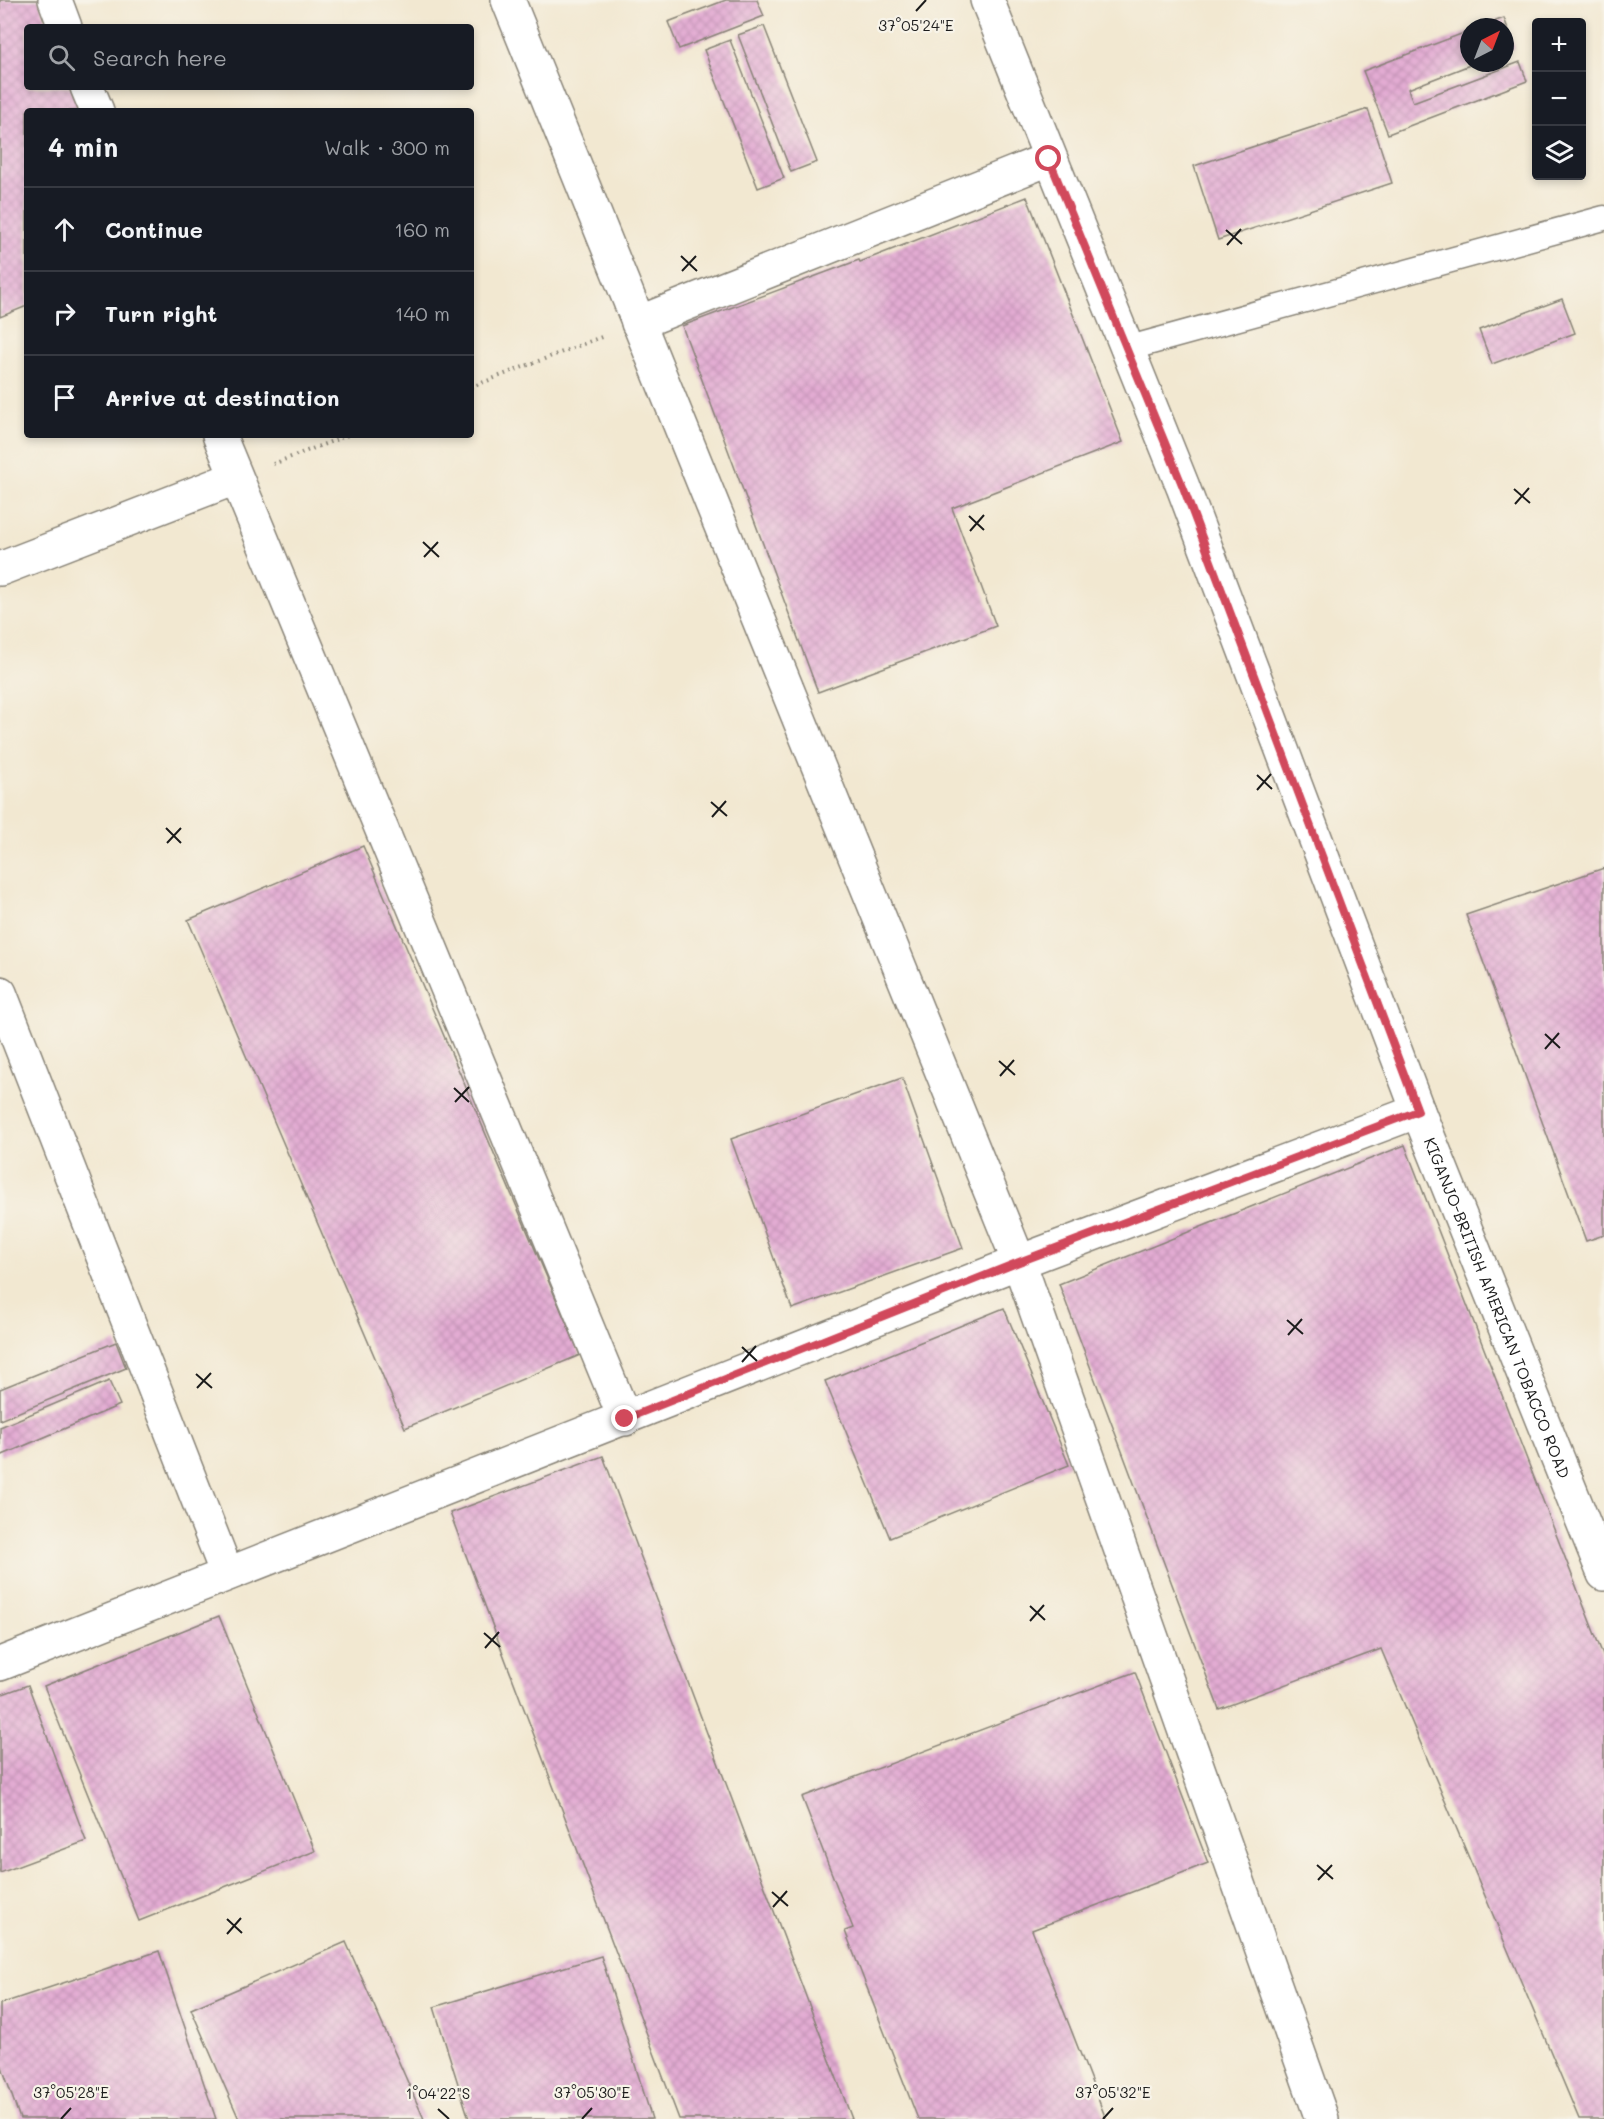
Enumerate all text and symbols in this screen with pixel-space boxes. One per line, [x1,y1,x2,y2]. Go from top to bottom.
text: 37°05'24"E [878,15,954,35]
north arrow [1460,18,1514,72]
map controls [1532,18,1586,180]
button: + [1532,18,1586,72]
search box [24,24,474,90]
icon: search [45,41,78,74]
text: Search here [93,43,227,72]
button: − [1532,72,1586,126]
button: layers [1532,126,1586,180]
text: 4 min [48,130,118,164]
text: Walk · 300 m [324,134,450,160]
route start [1035,145,1061,171]
icon: ahead [48,213,81,246]
text: Continue [105,215,203,244]
text: 160 m [394,216,450,242]
icon: right [48,297,81,330]
text: Turn right [105,299,217,328]
text: 140 m [395,300,450,326]
icon: arrive [48,381,81,414]
text: Arrive at destination [105,383,340,412]
street label: KIGANJO-BRITISH AMERICAN TOBACCO ROAD [1420,1134,1575,1481]
route end [611,1405,637,1431]
text: 37°05'28"E [33,2082,109,2102]
text: 37°05'30"E [554,2082,630,2102]
text: 37°05'32"E [1075,2082,1151,2102]
text: 1°04'22"S [406,2083,470,2103]

